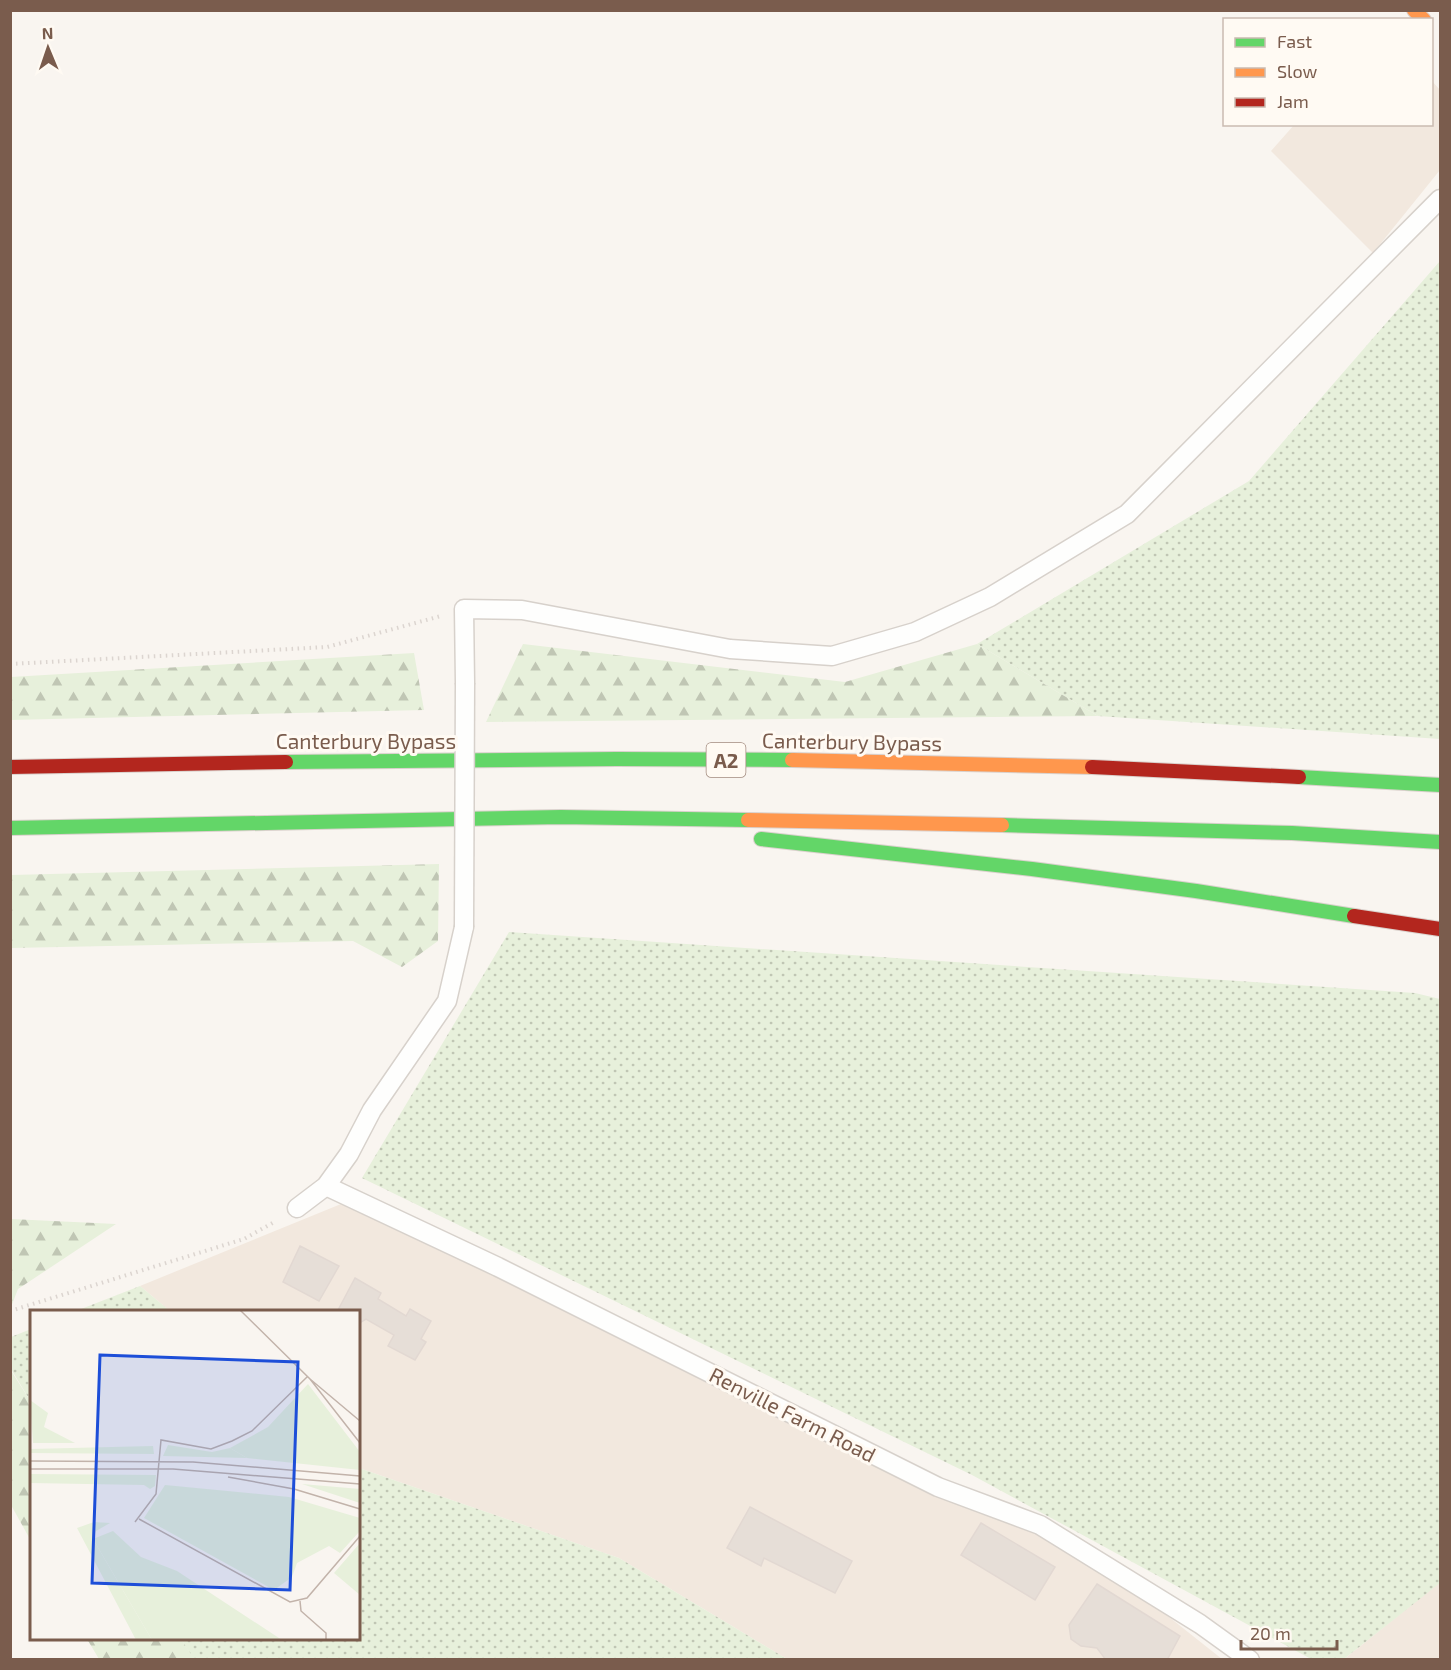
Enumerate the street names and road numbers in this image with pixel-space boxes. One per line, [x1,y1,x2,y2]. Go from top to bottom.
street label: Canterbury Bypass [762,727,942,755]
street label: Canterbury Bypass [276,728,456,753]
road number: A2 [706,743,746,777]
street label: Renville Farm Road [706,1361,880,1467]

